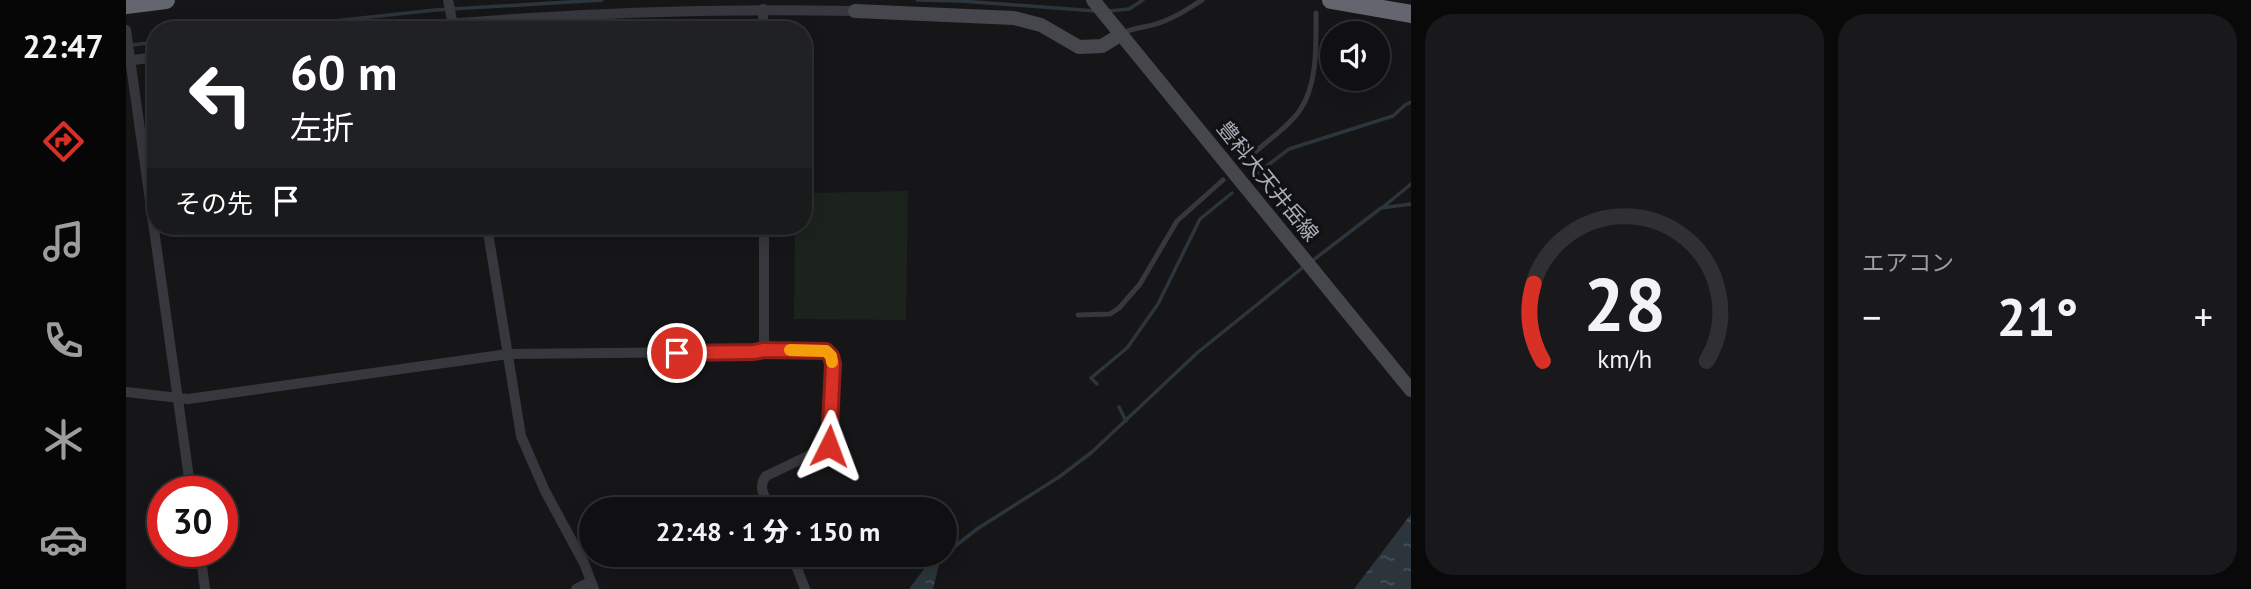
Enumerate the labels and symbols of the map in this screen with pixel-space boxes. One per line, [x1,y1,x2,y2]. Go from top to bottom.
street label: 豊科大天井岳線 [1211,115,1325,247]
pin [647,323,707,383]
position arrow [792,409,866,483]
speed limit sign: 30 [147,476,238,567]

